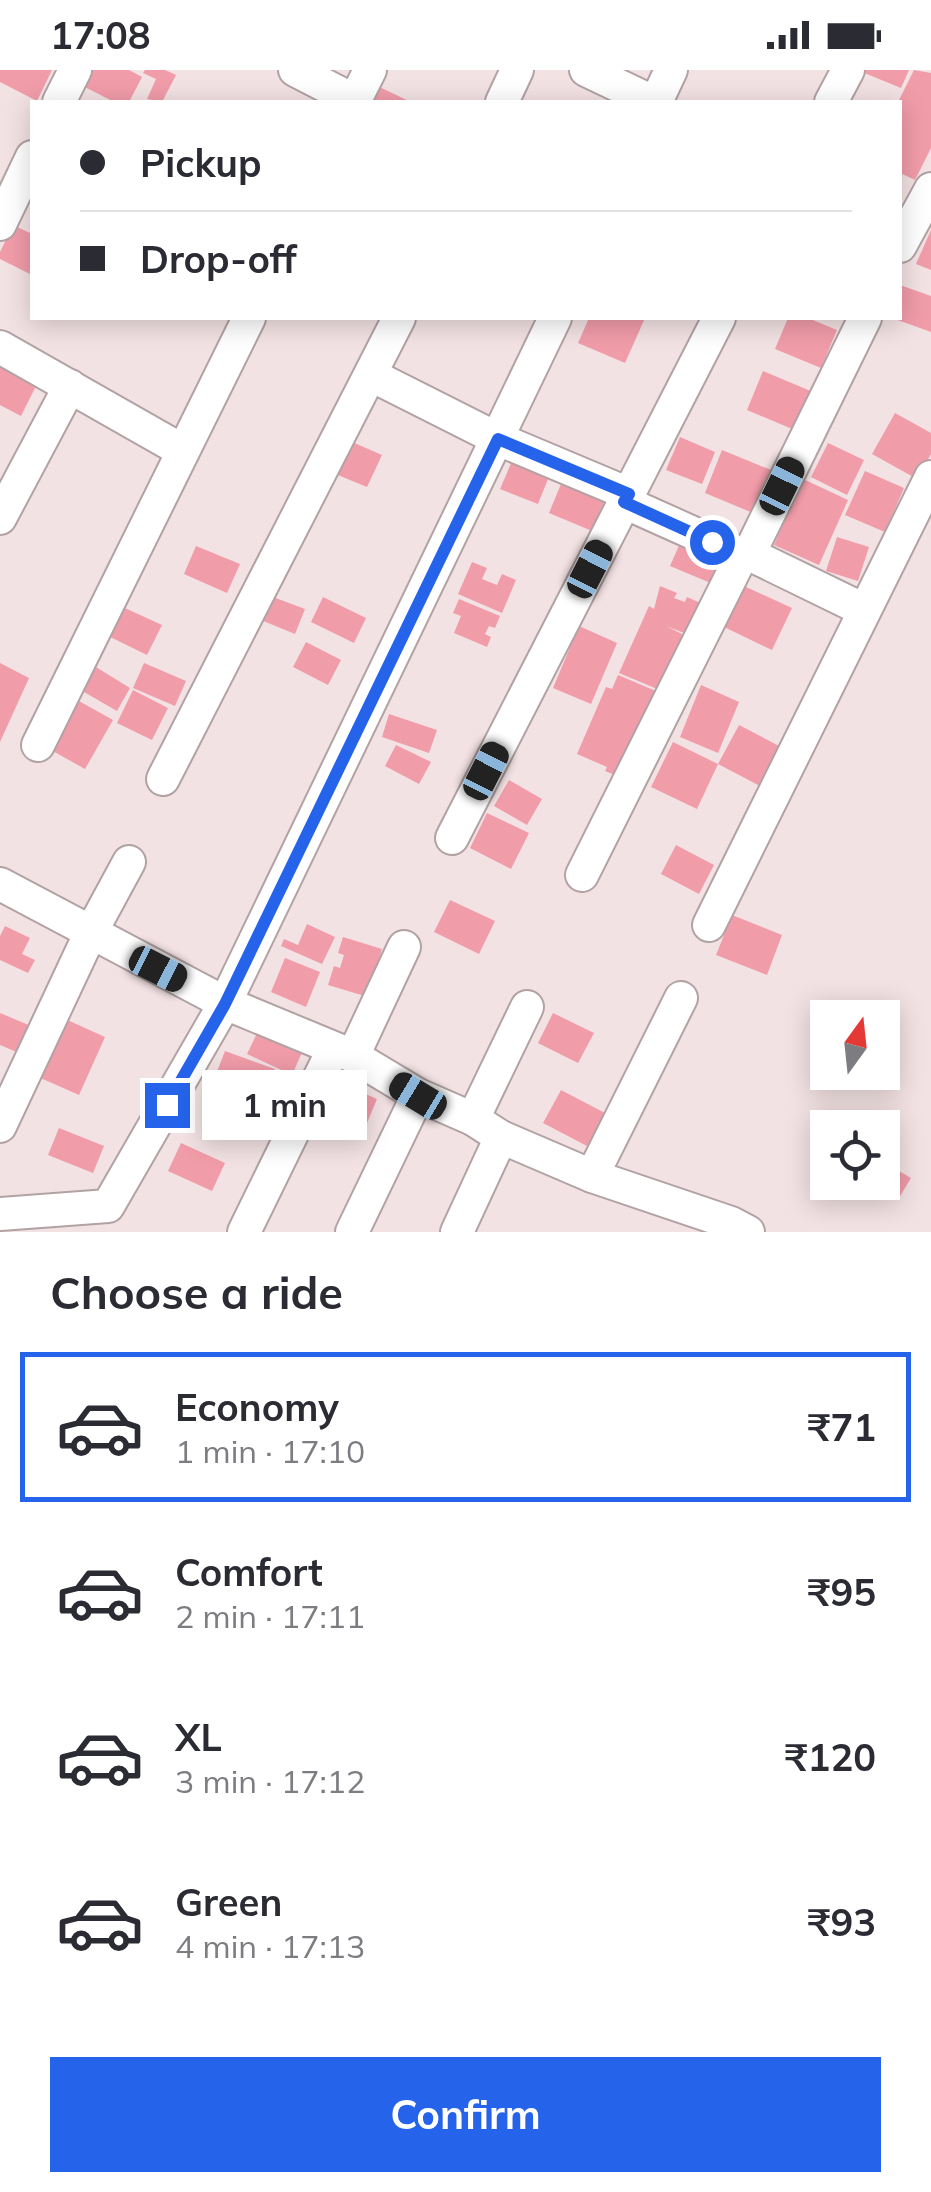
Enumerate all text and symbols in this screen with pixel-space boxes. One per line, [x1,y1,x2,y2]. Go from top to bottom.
text: 17:08 [50,11,151,59]
text: Pickup [140,139,262,187]
text: Drop-off [140,235,297,283]
car [755,452,809,520]
route start [690,520,735,565]
car [563,535,617,603]
car [459,737,513,805]
car [124,942,192,996]
north arrow [810,1000,900,1090]
map controls [810,1000,900,1200]
car [385,1068,451,1124]
callout: 1 min [202,1070,367,1140]
route end [145,1083,190,1128]
text: 1 min [242,1085,327,1125]
button: locate [810,1110,900,1200]
text: Choose a ride [50,1264,343,1320]
icon: car [55,1382,145,1472]
text: Economy [175,1383,339,1431]
text: ₹71 [808,1403,876,1451]
text: 1 min · 17:10 [175,1431,365,1471]
icon: car [55,1547,145,1637]
text: Comfort [175,1548,323,1596]
text: ₹95 [808,1568,876,1616]
text: 2 min · 17:11 [175,1596,365,1636]
icon: car [55,1712,145,1802]
text: XL [175,1713,222,1761]
text: ₹120 [785,1733,876,1781]
text: 3 min · 17:12 [175,1761,365,1801]
icon: car [55,1877,145,1967]
text: Green [175,1878,282,1926]
text: ₹93 [808,1898,876,1946]
text: 4 min · 17:13 [175,1926,365,1966]
button: Confirm [50,2057,881,2172]

